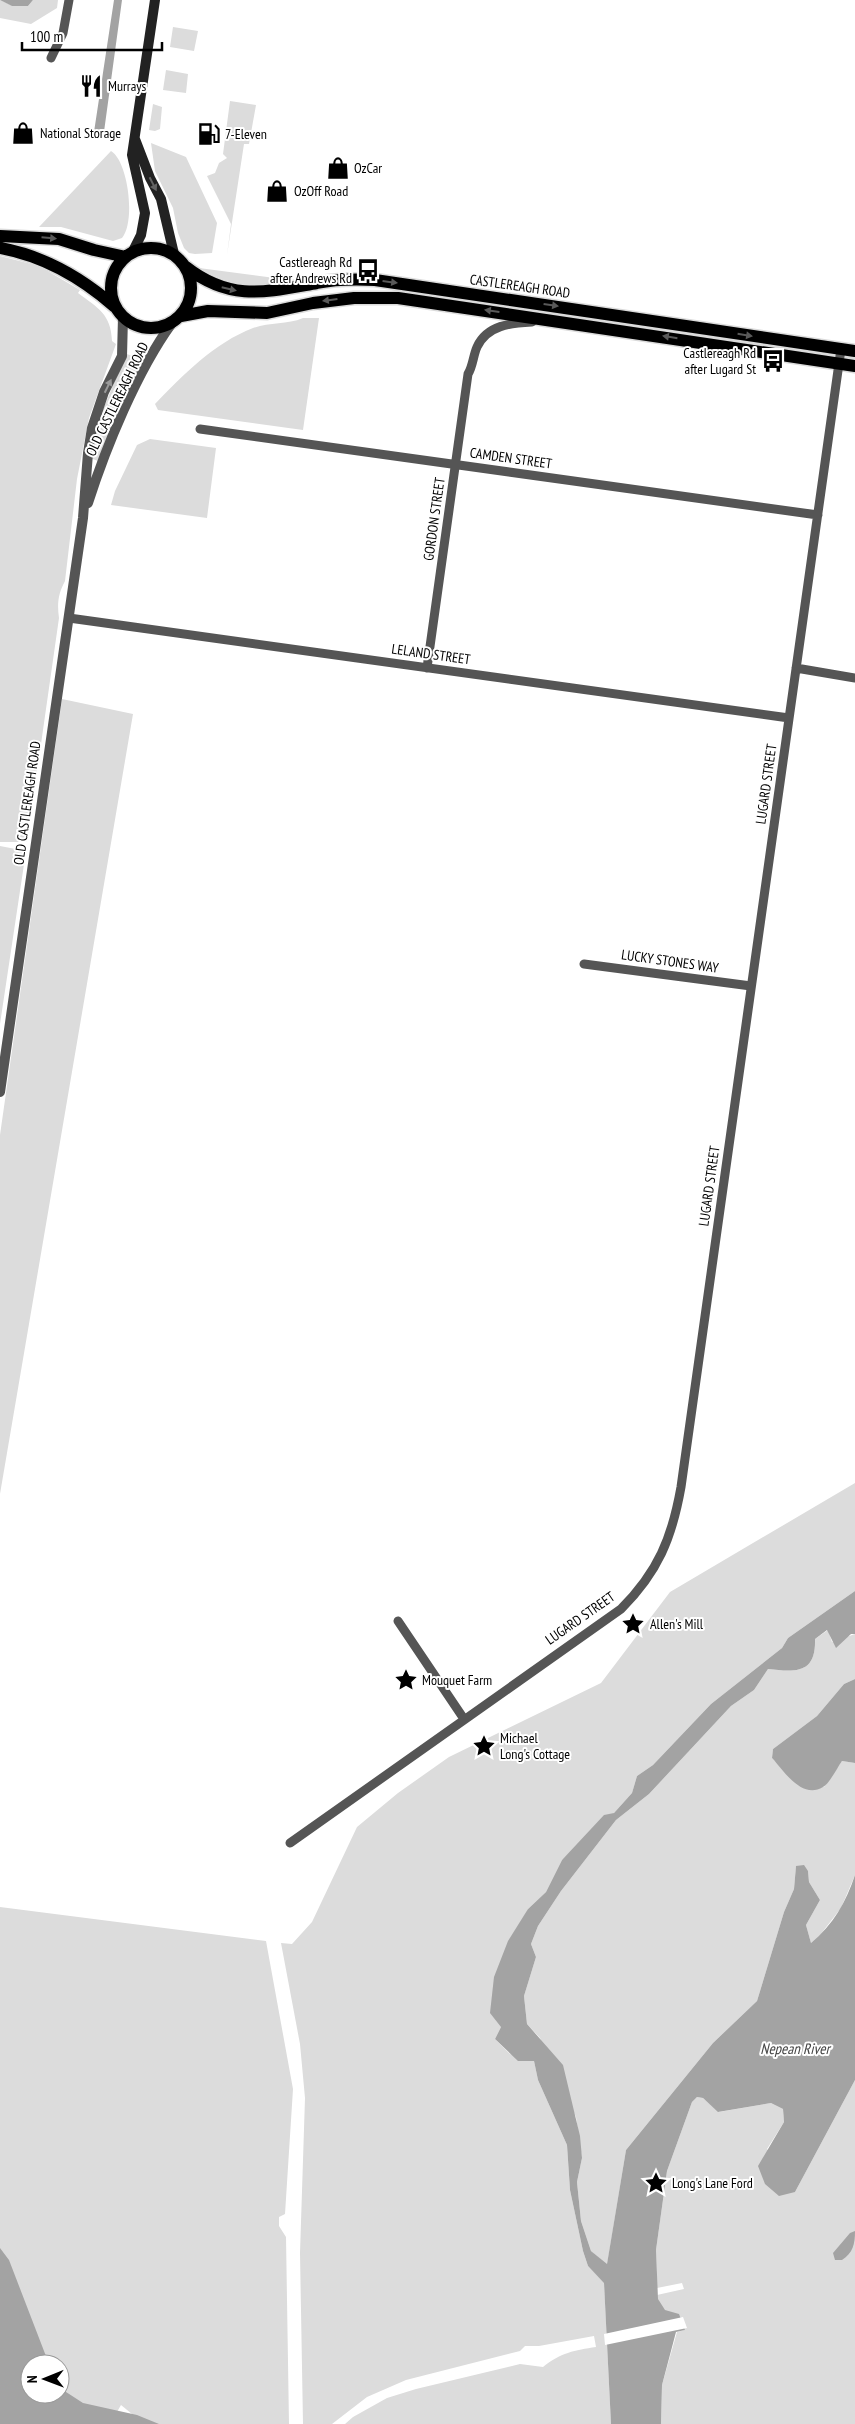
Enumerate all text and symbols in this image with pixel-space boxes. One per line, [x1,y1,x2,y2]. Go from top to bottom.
scale bar [22,20,162,52]
text: 100 m [30,27,63,46]
restaurant icon: Murrays [78,73,104,99]
place label: Murrays [108,77,147,95]
shop icon: National Storage [10,120,36,146]
fuel station icon: 7-Eleven [196,121,222,147]
place label: National Storage [40,124,121,142]
place label: 7-Eleven [225,125,267,143]
shop icon: OzCar [325,155,351,181]
place label: OzCar [354,159,382,177]
one-way arrow [149,177,157,191]
shop icon: OzOff Road [264,178,290,204]
place label: OzOff Road [294,182,348,200]
one-way arrow [41,235,57,243]
place label: Castlereagh Rd after Andrews Rd [270,253,352,287]
bus stop icon: Castlereagh Rd after Andrews Rd [355,257,381,283]
street label: CASTLEREAGH ROAD [469,270,571,302]
one-way arrow [382,278,398,286]
one-way arrow [221,285,236,293]
one-way arrow [322,297,338,305]
one-way arrow [543,302,559,310]
one-way arrow [483,306,499,314]
one-way arrow [738,331,754,339]
one-way arrow [661,333,677,341]
street label: OLD CASTLEREAGH ROAD [82,339,152,459]
place label: Castlereagh Rd after Lugard St [683,344,756,378]
bus stop icon: Castlereagh Rd after Lugard St [760,348,786,374]
one-way arrow [103,378,112,393]
street label: CAMDEN STREET [469,443,554,473]
street label: GORDON STREET [419,475,449,562]
street label: LELAND STREET [390,640,472,669]
street label: OLD CASTLEREAGH ROAD [9,740,45,866]
street label: LUGARD STREET [751,742,781,825]
street label: LUCKY STONES WAY [620,945,720,977]
street label: LUGARD STREET [694,1144,724,1227]
street label: LUGARD STREET [542,1587,619,1649]
place icon: Allen's Mill [620,1611,646,1637]
place label: Allen's Mill [650,1615,704,1633]
place icon: Mouquet Farm [393,1667,419,1693]
place label: Mouquet Farm [422,1671,492,1689]
place label: Michael Long's Cottage [500,1729,570,1763]
place icon: Michael Long's Cottage [471,1733,497,1759]
water label: Nepean River [760,2039,832,2058]
place icon: Long's Lane Ford [643,2170,669,2196]
place label: Long's Lane Ford [672,2174,753,2192]
north arrow [20,2354,70,2404]
text: N [23,2375,41,2383]

